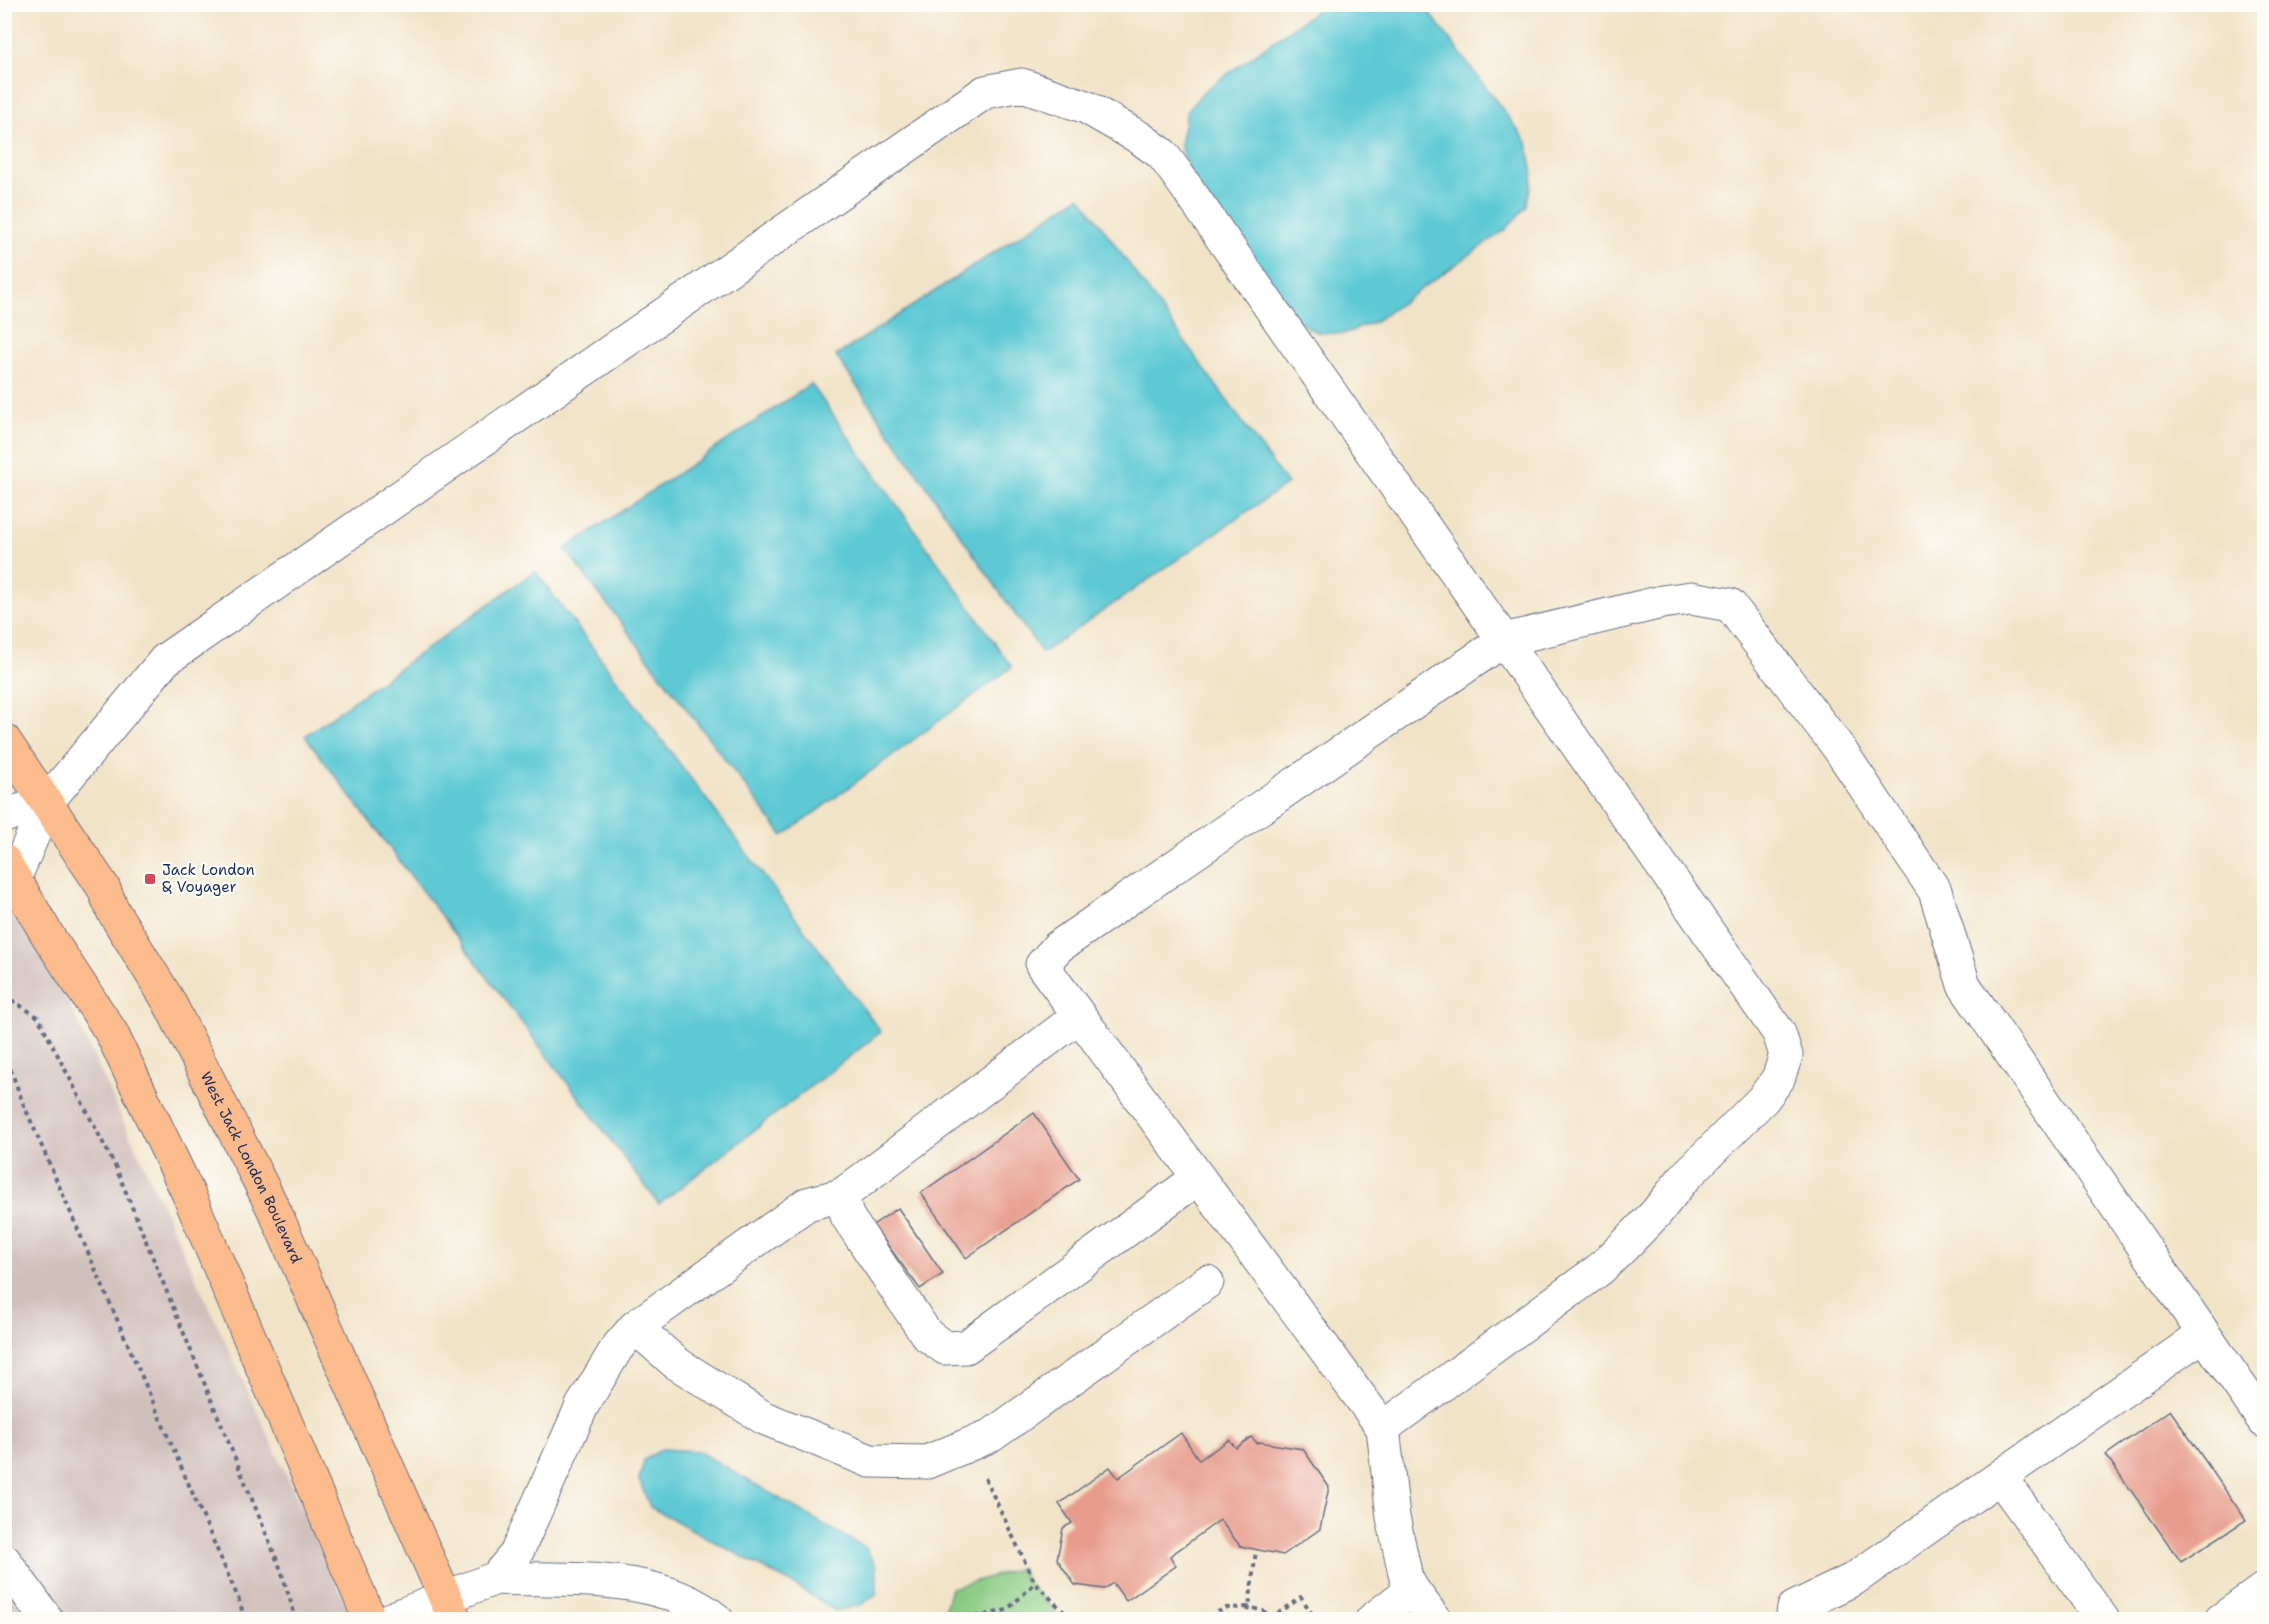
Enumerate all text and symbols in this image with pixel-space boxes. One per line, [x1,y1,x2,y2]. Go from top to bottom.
place label: Jack London & Voyager [162,860,255,897]
marker: Jack London & Voyager [143,872,157,886]
street label: West Jack London Boulevard [196,1068,307,1267]

